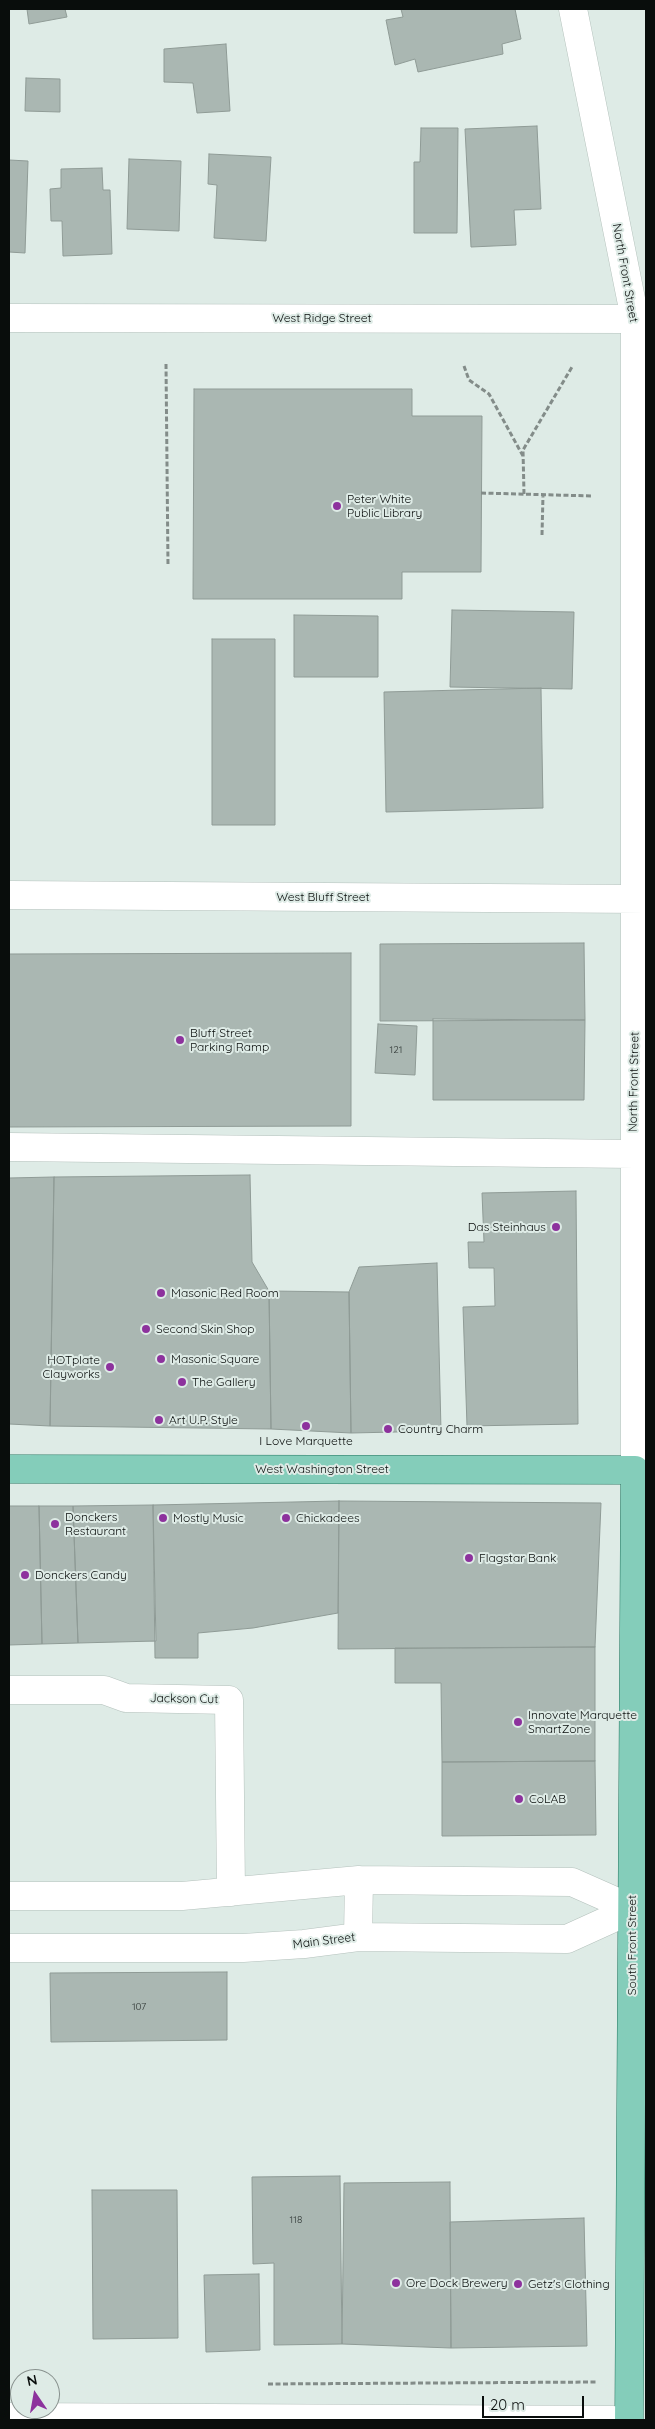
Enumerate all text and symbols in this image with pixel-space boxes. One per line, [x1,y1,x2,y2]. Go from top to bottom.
street label: North Front Street [609,222,641,324]
street label: West Ridge Street [272,311,372,325]
place label: Peter White Public Library [347,492,422,520]
marker: Peter White Public Library [331,500,343,512]
street label: West Bluff Street [276,890,370,904]
place label: Bluff Street Parking Ramp [190,1026,269,1054]
street label: North Front Street [626,1032,642,1132]
marker: Bluff Street Parking Ramp [174,1034,186,1046]
house number: 121 [390,1044,402,1056]
place label: Das Steinhaus [468,1220,546,1234]
marker: Das Steinhaus [550,1221,562,1233]
place label: Masonic Red Room [171,1286,279,1300]
marker: Masonic Red Room [155,1287,167,1299]
place label: Second Skin Shop [156,1322,254,1336]
marker: Second Skin Shop [140,1323,152,1335]
place label: Masonic Square [171,1352,259,1366]
place label: HOTplate Clayworks [42,1353,100,1381]
marker: Masonic Square [155,1353,167,1365]
marker: HOTplate Clayworks [104,1361,116,1373]
place label: The Gallery [192,1375,256,1389]
marker: The Gallery [176,1376,188,1388]
place label: Art U.P. Style [169,1413,238,1427]
marker: Art U.P. Style [153,1414,165,1426]
marker: I Love Marquette [300,1420,312,1432]
place label: Country Charm [398,1422,483,1436]
marker: Country Charm [382,1423,394,1435]
place label: I Love Marquette [259,1434,353,1448]
street label: West Washington Street [255,1462,389,1476]
place label: Donckers Restaurant [65,1510,126,1538]
place label: Mostly Music [173,1511,244,1525]
place label: Chickadees [296,1511,360,1525]
marker: Mostly Music [157,1512,169,1524]
marker: Chickadees [280,1512,292,1524]
marker: Donckers Restaurant [49,1518,61,1530]
place label: Flagstar Bank [479,1551,556,1565]
marker: Flagstar Bank [463,1552,475,1564]
place label: Donckers Candy [35,1568,127,1582]
marker: Donckers Candy [19,1569,31,1581]
street label: Jackson Cut [150,1691,218,1707]
place label: Innovate Marquette SmartZone [528,1708,637,1736]
marker: Innovate Marquette SmartZone [512,1716,524,1728]
place label: CoLAB [529,1792,566,1806]
marker: CoLAB [513,1793,525,1805]
street label: South Front Street [625,1895,639,1995]
street label: Main Street [292,1930,356,1952]
house number: 107 [132,2001,146,2013]
house number: 118 [290,2214,302,2226]
place label: Ore Dock Brewery [406,2276,508,2290]
marker: Ore Dock Brewery [390,2277,402,2289]
place label: Getz's Clothing [528,2277,610,2291]
marker: Getz's Clothing [512,2278,524,2290]
north arrow [10,2369,60,2419]
text: N [25,2370,39,2390]
scale bar [485,2386,588,2418]
text: 20 m [490,2395,525,2414]

